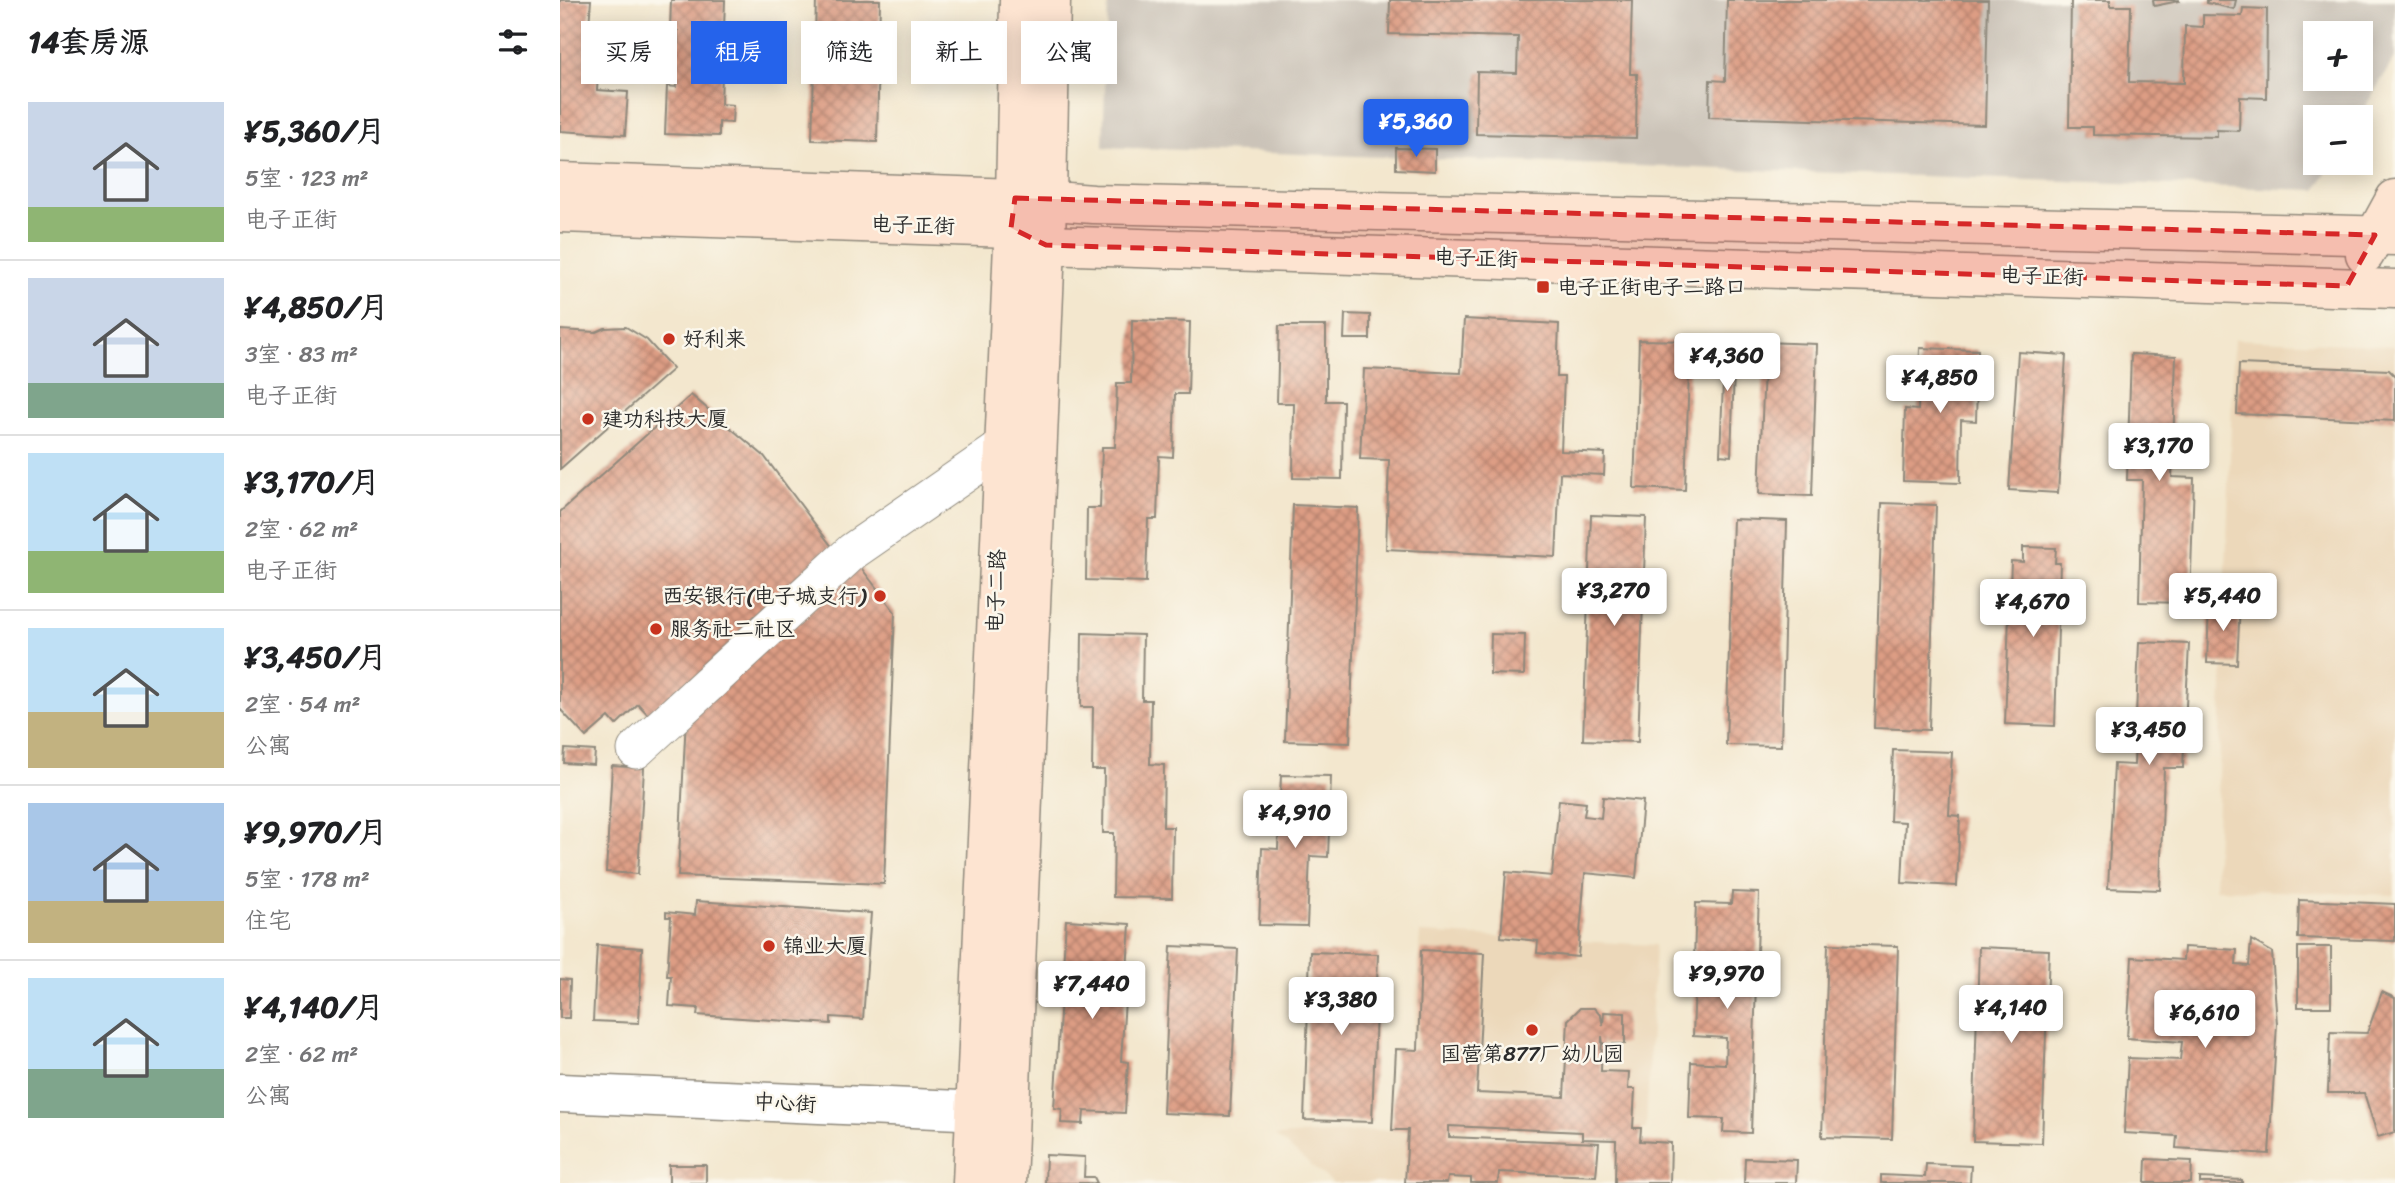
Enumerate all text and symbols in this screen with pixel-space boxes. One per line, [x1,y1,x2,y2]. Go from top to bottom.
text: 14套房源 [28,15,150,69]
chip: 买房 [581,21,677,84]
chip: 租房 [691,21,787,84]
chip: 筛选 [801,21,897,84]
chip: 新上 [911,21,1007,84]
chip: 公寓 [1021,21,1117,84]
map controls [2303,21,2373,175]
button: + [2303,21,2373,91]
icon: filters [494,23,532,61]
pin: ¥5,360 [1359,100,1473,159]
text: ¥5,360 [1379,101,1453,142]
text: ¥5,360/月 [245,104,385,158]
button: − [2303,105,2373,175]
icon: home [84,130,168,214]
text: 5室 · 123 m² [245,158,369,199]
text: 电子正街 [245,199,337,240]
street label: 电子正街 [870,205,956,245]
street label: 电子正街 [1433,238,1519,278]
street label: 电子正街 [1999,256,2085,296]
place label: 电子正街电子二路口 [1557,268,1746,306]
marker: 电子正街电子二路口 [1535,279,1551,295]
text: ¥4,850/月 [245,280,389,334]
icon: home [84,306,168,390]
place label: 好利来 [683,320,746,358]
marker: 好利来 [661,331,677,347]
text: 3室 · 83 m² [245,334,358,375]
pin: ¥4,360 [1670,334,1784,393]
text: ¥4,360 [1690,335,1764,376]
pin: ¥4,850 [1883,356,1997,415]
text: ¥4,850 [1902,357,1978,398]
text: 电子正街 [245,375,337,416]
place label: 建功科技大厦 [602,400,728,438]
marker: 建功科技大厦 [580,411,596,427]
pin: ¥3,170 [2102,424,2216,483]
text: ¥3,170 [2124,425,2194,466]
text: ¥3,170/月 [245,455,380,509]
icon: home [84,481,168,565]
text: 2室 · 62 m² [245,509,358,550]
street label: 电子二路 [976,548,1016,634]
text: 电子正街 [245,550,337,591]
pin: ¥3,270 [1557,568,1671,628]
text: ¥3,270 [1578,570,1650,611]
pin: ¥5,440 [2166,574,2280,633]
text: ¥5,440 [2185,575,2261,616]
place label: 西安银行(电子城支行) [662,577,868,615]
pin: ¥4,670 [1976,580,2090,639]
text: ¥4,670 [1996,581,2070,622]
marker: 西安银行(电子城支行) [872,588,888,604]
place label: 服务社二社区 [670,610,796,648]
marker: 服务社二社区 [648,621,664,637]
text: ¥3,450/月 [245,630,387,684]
icon: home [84,656,168,740]
text: 2室 · 54 m² [245,684,361,725]
pin: ¥3,450 [2092,708,2206,767]
text: ¥3,450 [2112,709,2186,750]
text: 公寓 [245,725,291,766]
pin: ¥4,910 [1238,790,1352,850]
text: ¥4,910 [1259,792,1331,833]
text: ¥9,970/月 [245,805,388,859]
icon: home [84,831,168,915]
text: 5室 · 178 m² [245,859,370,900]
text: 住宅 [245,900,291,941]
place label: 锦业大厦 [783,927,867,965]
marker: 锦业大厦 [761,938,777,954]
pin: ¥9,970 [1670,951,1784,1011]
text: ¥9,970 [1690,953,1764,994]
pin: ¥7,440 [1035,962,1149,1021]
text: ¥7,440 [1054,963,1130,1004]
pin: ¥3,380 [1284,978,1398,1037]
text: ¥3,380 [1305,979,1377,1020]
text: ¥4,140/月 [245,980,384,1034]
pin: ¥4,140 [1954,986,2068,1045]
text: ¥4,140 [1975,987,2047,1028]
pin: ¥6,610 [2148,990,2262,1050]
text: ¥6,610 [2170,992,2240,1033]
icon: home [84,1006,168,1090]
marker: 国营第877厂幼儿园 [1524,1022,1540,1038]
text: 2室 · 62 m² [245,1034,358,1075]
place label: 国营第877厂幼儿园 [1440,1035,1624,1073]
text: 公寓 [245,1075,291,1116]
street label: 中心街 [753,1082,817,1124]

